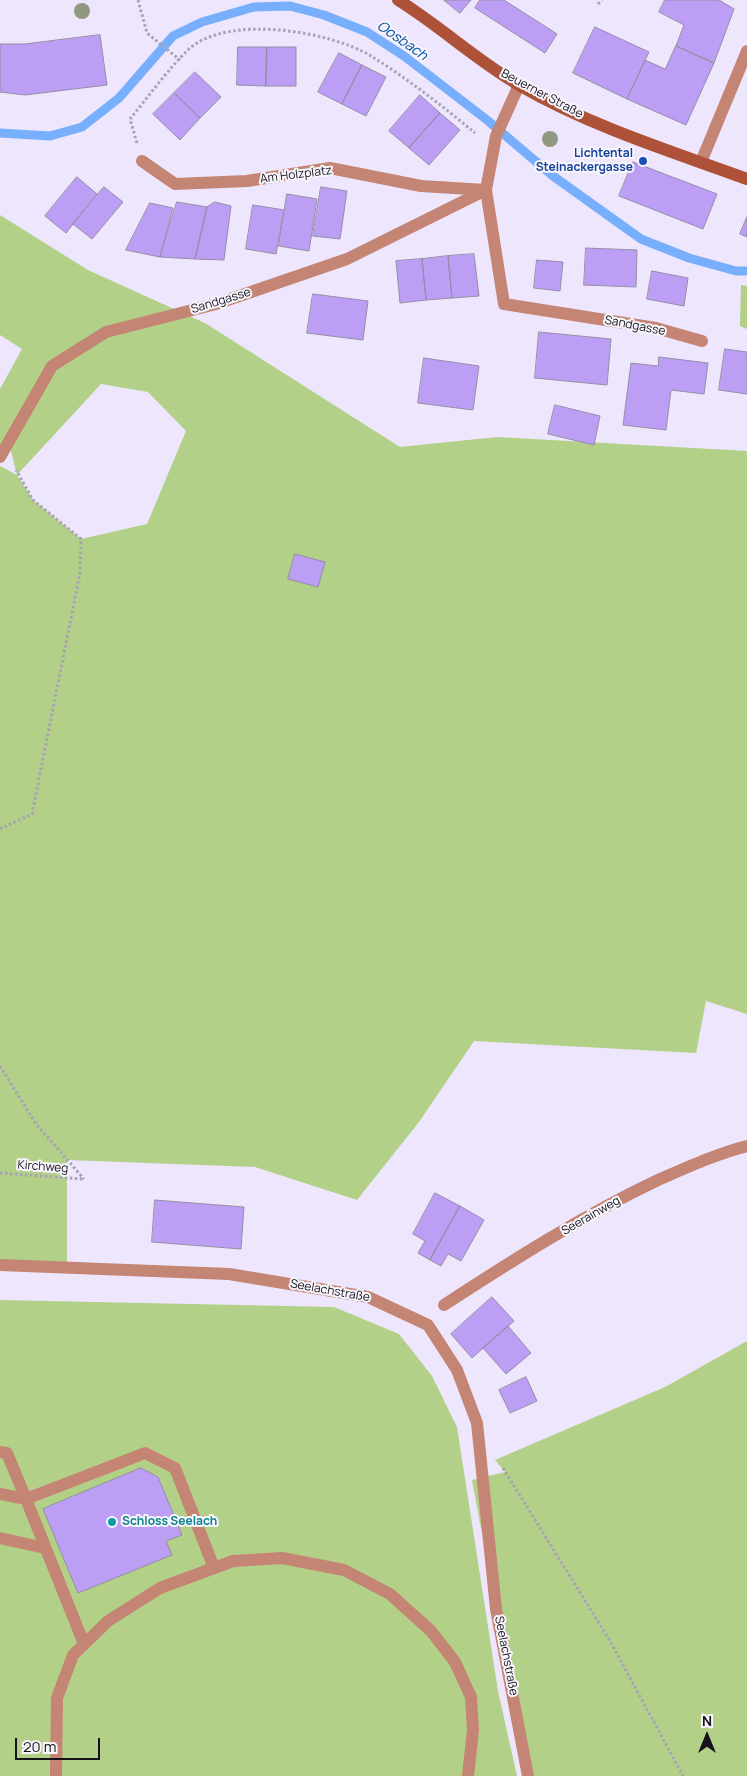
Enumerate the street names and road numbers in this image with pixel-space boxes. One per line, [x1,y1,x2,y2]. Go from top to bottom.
street label: Beuerner Straße [499,66,585,122]
street label: Am Holzplatz [259,163,333,187]
street label: Sandgasse [189,285,253,317]
street label: Sandgasse [603,313,667,339]
street label: Kirchweg [17,1158,69,1176]
street label: Seerainweg [559,1193,623,1239]
street label: Seelachstraße [289,1277,371,1305]
street label: Seelachstraße [491,1615,521,1697]

